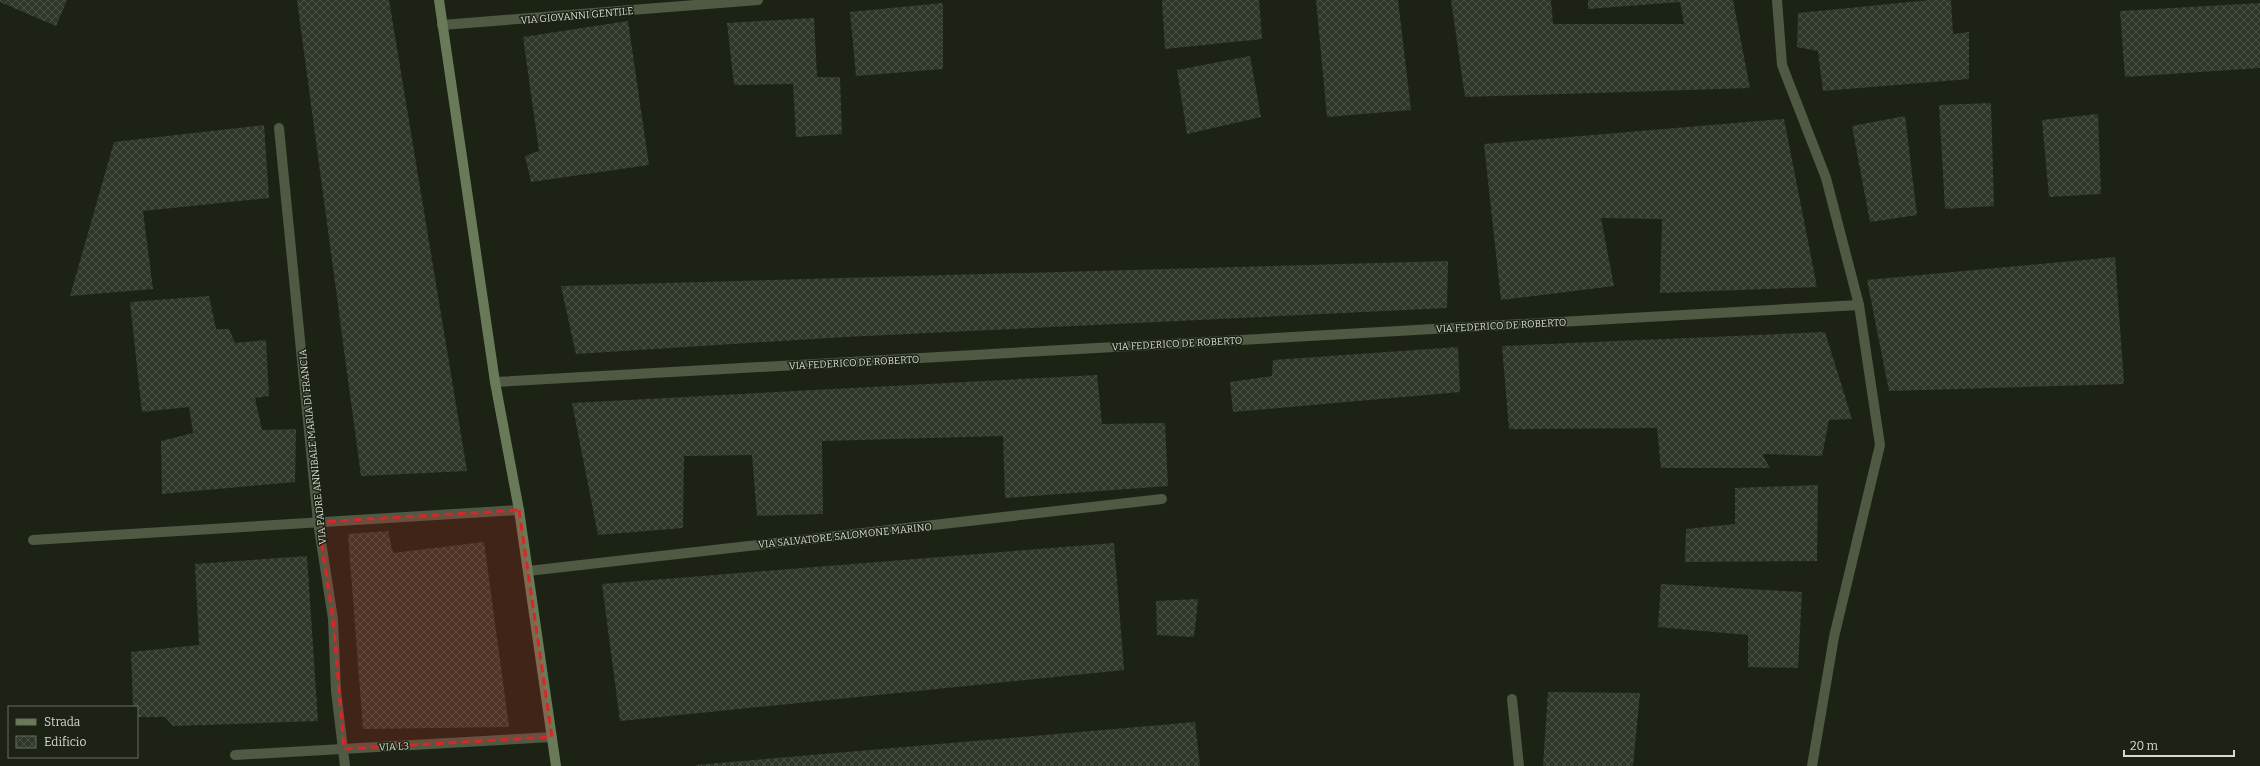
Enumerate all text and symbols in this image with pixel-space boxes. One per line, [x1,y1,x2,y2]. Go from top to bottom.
street label: VIA GIOVANNI GENTILE [520,5,634,27]
street label: VIA FEDERICO DE ROBERTO [1435,317,1567,335]
street label: VIA FEDERICO DE ROBERTO [1111,335,1243,353]
street label: VIA PADRE ANNIBALE MARIA DI FRANCIA [297,348,329,545]
street label: VIA FEDERICO DE ROBERTO [788,354,920,372]
street label: VIA SALVATORE SALOMONE MARINO [758,521,933,551]
legend [8,706,138,758]
text: Strada [44,715,81,729]
scale bar [2124,732,2234,758]
text: Edificio [44,735,86,749]
text: 20 m [2130,739,2159,753]
street label: VIA L3 [379,740,410,754]

